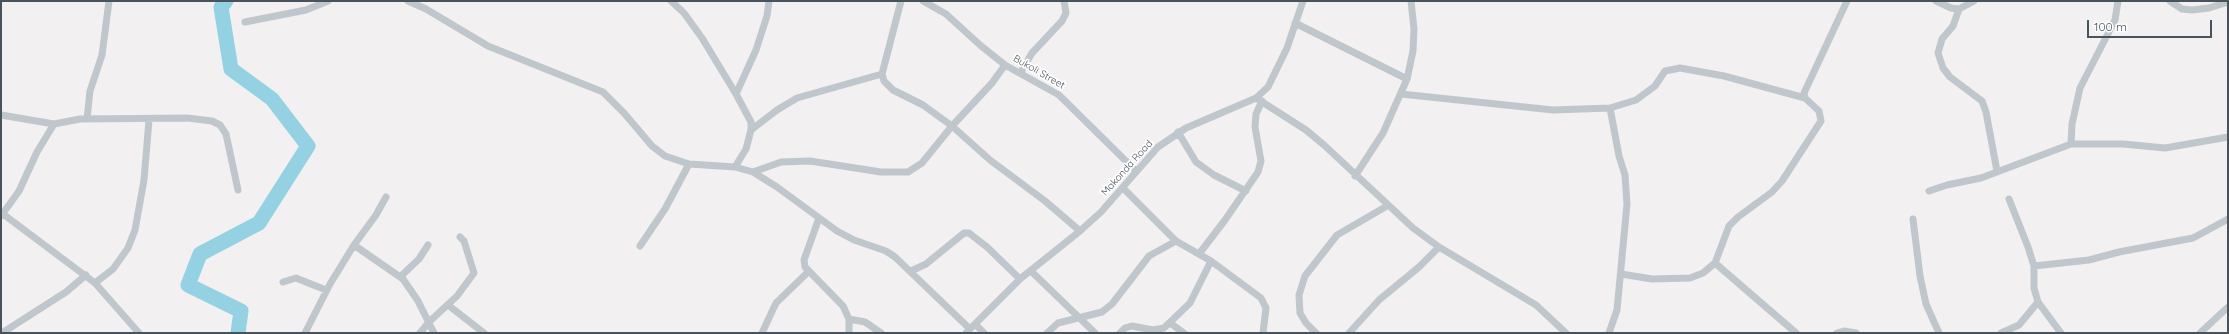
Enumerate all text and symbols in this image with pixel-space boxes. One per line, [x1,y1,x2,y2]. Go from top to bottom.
scale bar [2089,12,2214,38]
text: 100 m [2094,19,2127,34]
street label: Bukoli Street [1011,52,1067,92]
street label: Makonda Road [1099,138,1155,198]

